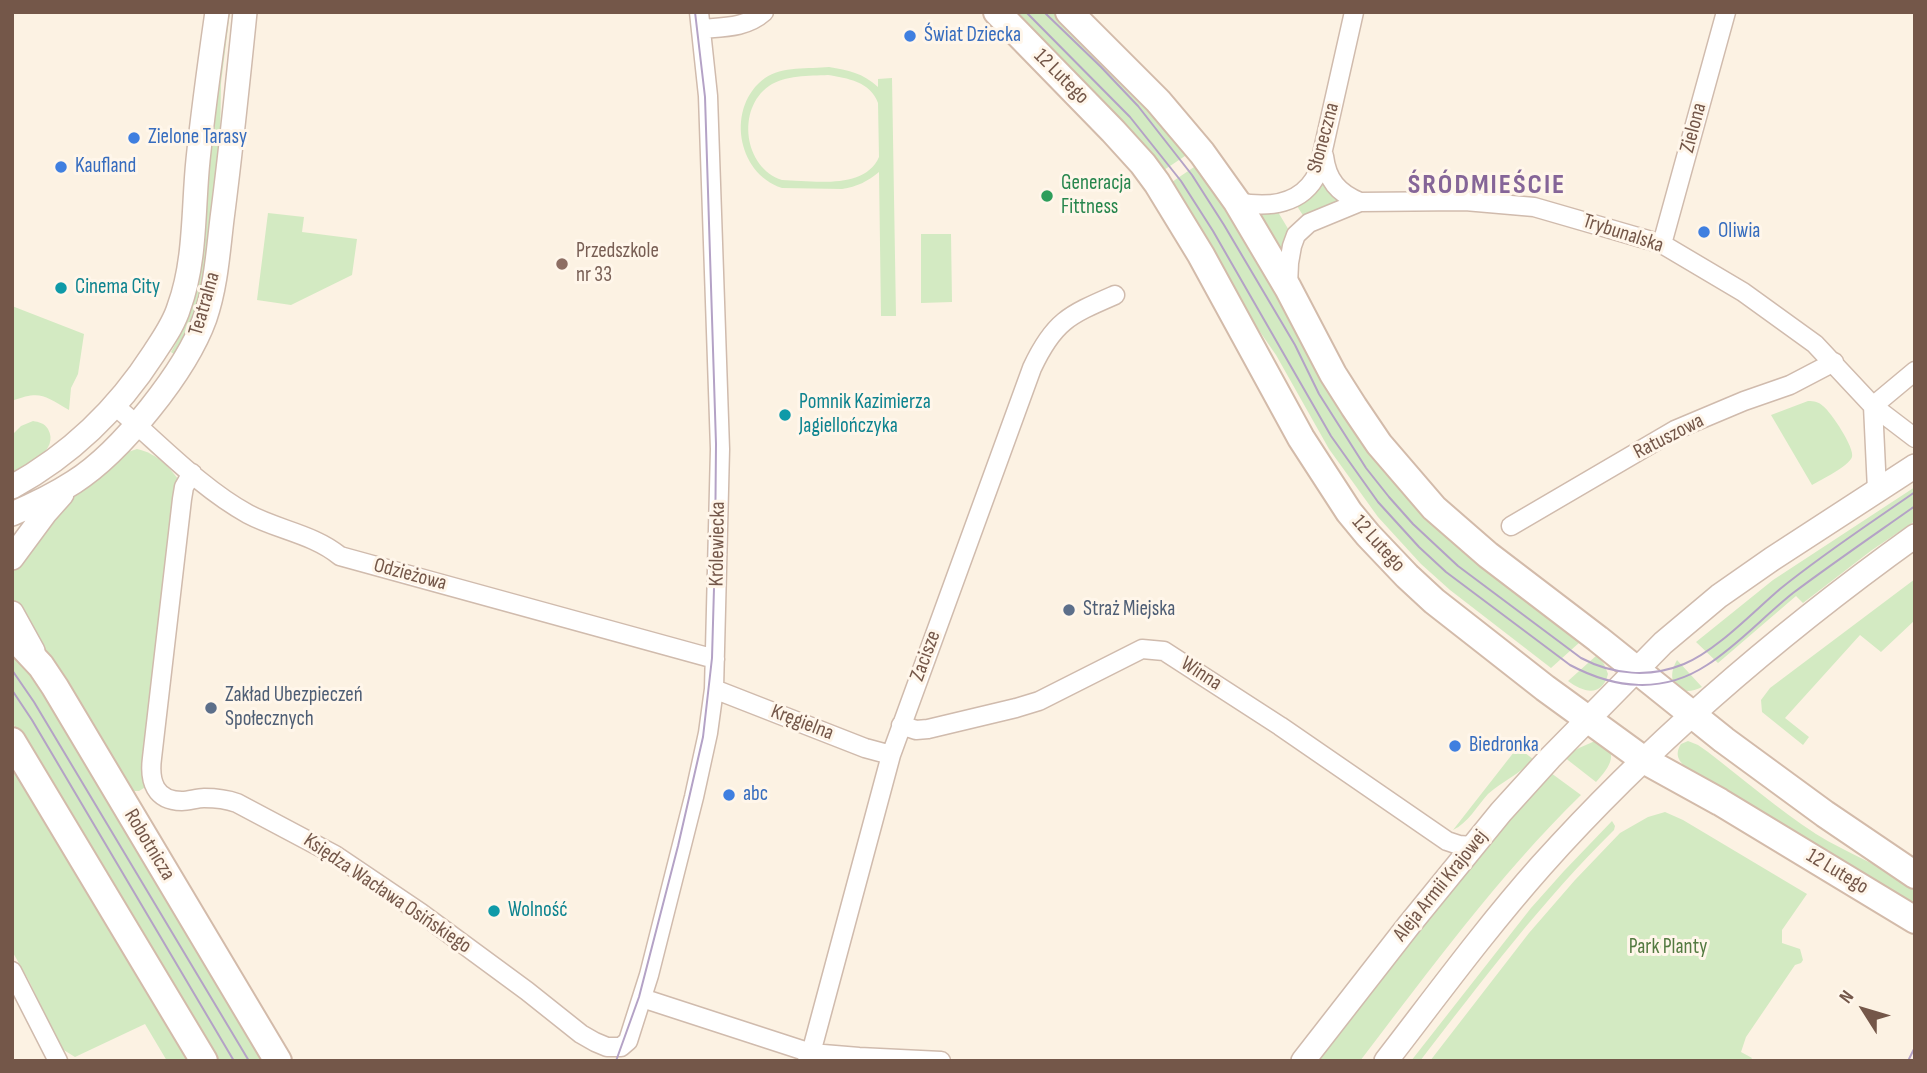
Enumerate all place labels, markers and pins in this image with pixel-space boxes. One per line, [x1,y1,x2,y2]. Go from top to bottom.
place label: Świat Dziecka [924,23,1021,49]
marker: Świat Dziecka [902,28,918,44]
place label: Zielone Tarasy [148,125,247,151]
marker: Zielone Tarasy [126,130,142,146]
place label: Kaufland [75,154,136,180]
marker: Kaufland [53,159,69,175]
place label: Generacja Fittness [1061,171,1131,221]
marker: Generacja Fittness [1039,188,1055,204]
place label: Oliwia [1718,219,1760,245]
marker: Oliwia [1696,224,1712,240]
place label: Przedszkole nr 33 [576,239,659,289]
marker: Przedszkole nr 33 [554,256,570,272]
place label: Cinema City [75,275,160,301]
marker: Cinema City [53,280,69,296]
place label: Pomnik Kazimierza Jagiellończyka [799,390,931,440]
marker: Pomnik Kazimierza Jagiellończyka [777,407,793,423]
place label: Straż Miejska [1083,597,1175,623]
marker: Straż Miejska [1061,602,1077,618]
place label: Zakład Ubezpieczeń Społecznych [225,683,363,733]
marker: Zakład Ubezpieczeń Społecznych [203,700,219,716]
place label: Biedronka [1469,733,1539,759]
marker: Biedronka [1447,738,1463,754]
place label: abc [743,782,768,808]
marker: abc [721,787,737,803]
place label: Wolność [508,898,568,924]
marker: Wolność [486,903,502,919]

